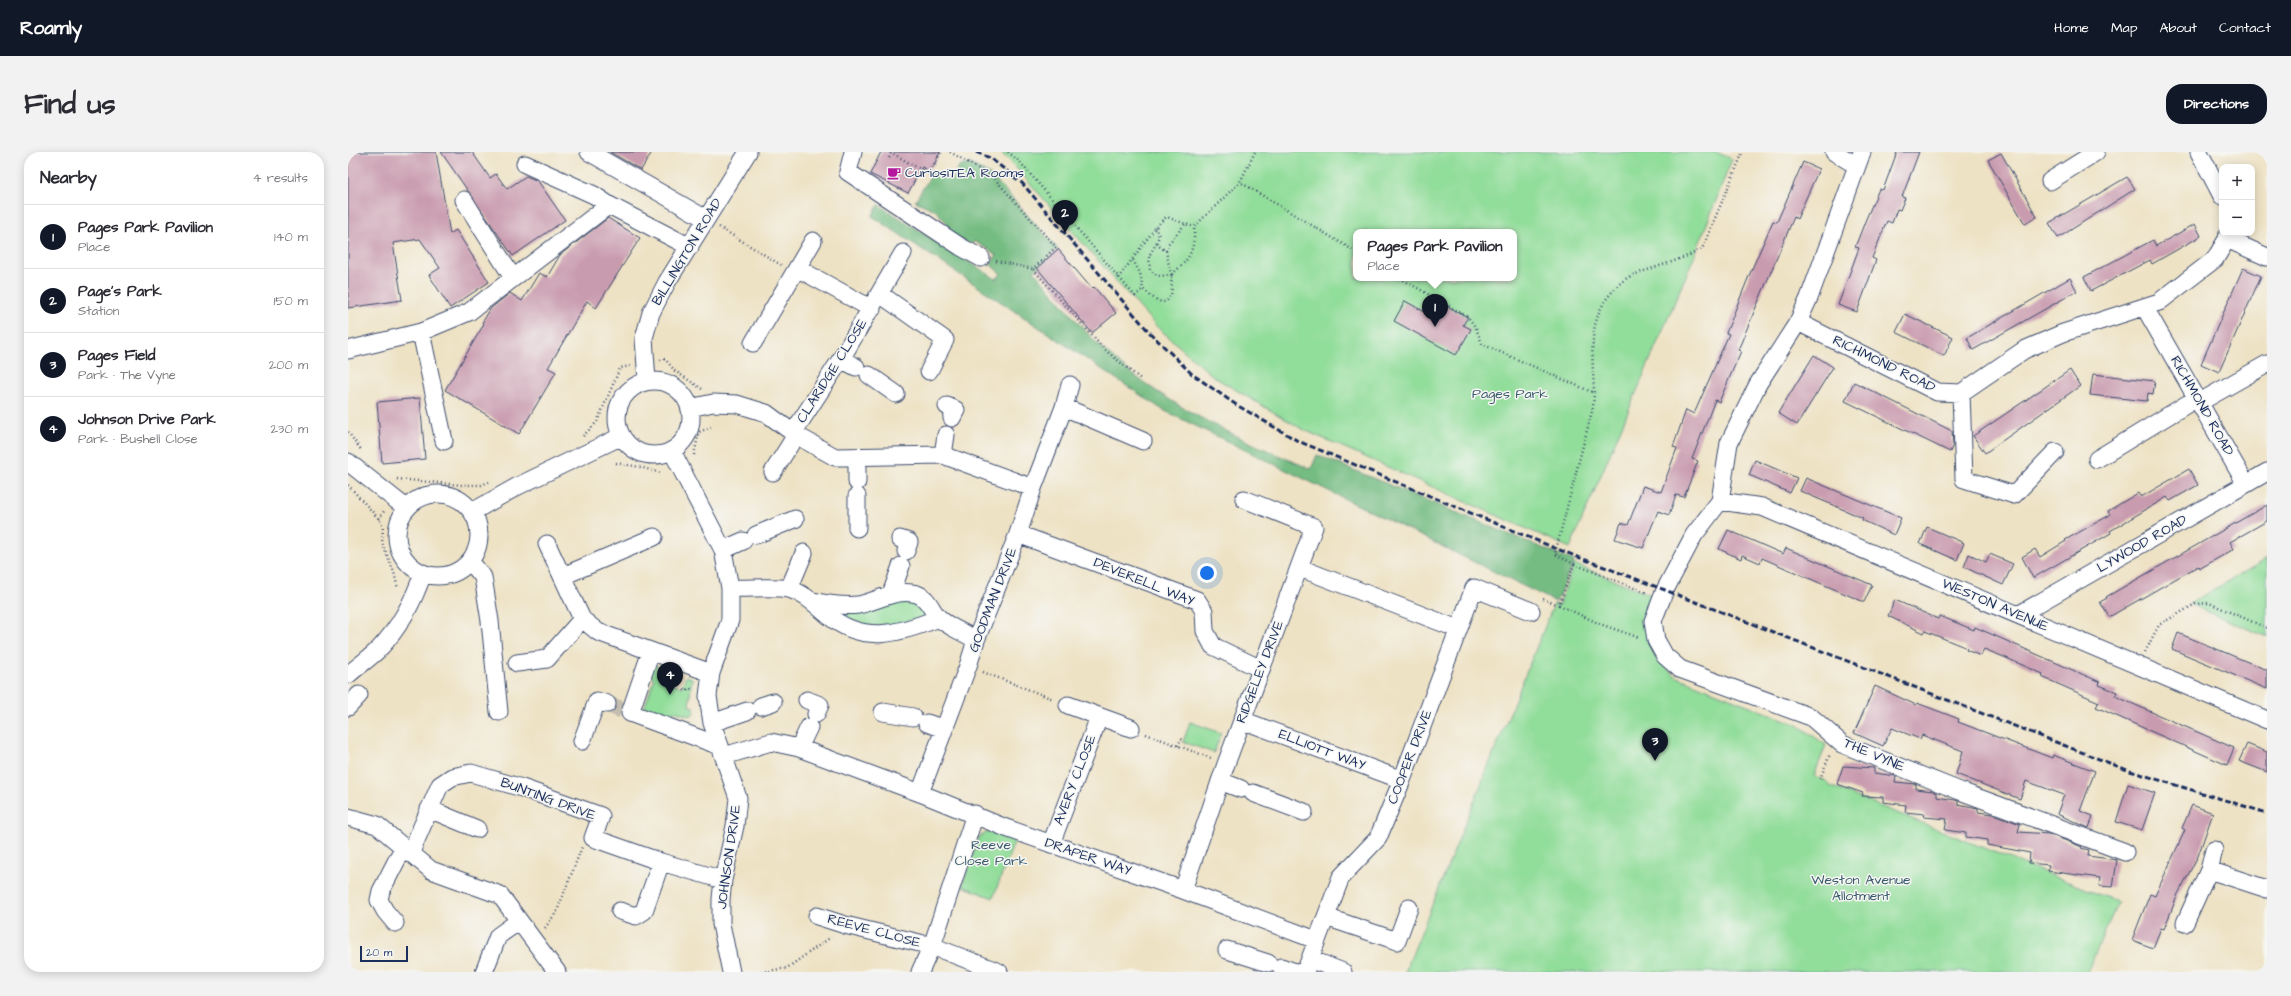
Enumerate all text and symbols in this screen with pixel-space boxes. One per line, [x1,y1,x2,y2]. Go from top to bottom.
text: Roamly [20,15,82,42]
text: Home [2054,18,2089,38]
text: Map [2111,18,2137,38]
text: About [2159,18,2197,38]
text: Contact [2219,18,2271,38]
button: Directions [2166,84,2267,124]
text: Find us [24,85,115,124]
place label: CuriosiTEA Rooms [905,163,1024,183]
map controls [2219,164,2255,236]
button: + [2219,164,2255,200]
cafe icon: CuriosiTEA Rooms [886,165,902,181]
text: Nearby [40,166,97,190]
text: 4 results [253,169,308,187]
street label: BILLINGTON ROAD [647,195,727,309]
pin: 2 [1052,200,1078,233]
button: − [2219,200,2255,236]
text: Pages Park Pavilion [78,217,213,238]
text: 1 [52,228,54,246]
text: 140 m [274,228,308,246]
popup [1353,229,1517,281]
text: Pages Park Pavilion [1367,236,1503,257]
text: Place [78,238,110,256]
text: Place [1367,257,1400,275]
text: Page's Park [78,281,162,302]
text: 2 [49,292,57,310]
text: 150 m [274,292,308,310]
pin: 1 [1422,294,1448,327]
text: Station [78,302,119,320]
street label: CLARIDGE CLOSE [792,314,873,427]
street label: RICHMOND ROAD [1829,330,1939,398]
text: Pages Field [78,345,155,366]
street label: RICHMOND ROAD [2165,352,2239,460]
text: 3 [50,356,56,374]
text: 200 m [269,356,308,374]
text: Park · The Vyne [78,366,176,384]
park label: Pages Park [1472,384,1548,404]
text: Johnson Drive Park [78,409,216,430]
text: 4 [49,420,57,438]
text: 230 m [270,420,308,438]
text: Park · Bushell Close [78,430,198,448]
street label: LYWOOD ROAD [2093,510,2191,578]
street label: GOODMAN DRIVE [964,544,1022,655]
street label: DEVERELL WAY [1091,553,1198,612]
your location [1197,563,1217,583]
street label: WESTON AVENUE [1939,574,2052,637]
street label: RIDGELEY DRIVE [1231,617,1289,726]
pin: 4 [657,662,683,695]
street label: COOPER DRIVE [1383,706,1437,807]
street label: ELLIOTT WAY [1276,724,1369,776]
pin: 3 [1642,728,1668,761]
street label: AVERY CLOSE [1049,731,1102,828]
street label: THE VYNE [1840,733,1908,777]
street label: BUNTING DRIVE [498,773,599,826]
street label: JOHNSON DRIVE [712,803,746,910]
street label: DRAPER WAY [1042,833,1134,881]
park label: Reeve Close Park [955,835,1028,871]
park label: Weston Avenue Allotment [1811,870,1911,906]
street label: REEVE CLOSE [825,909,923,953]
scale bar [360,944,408,963]
text: 20 m [366,945,392,960]

